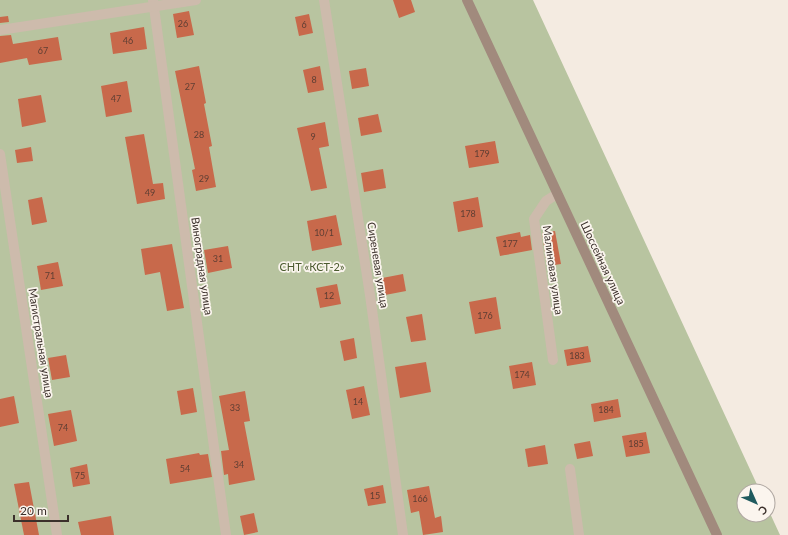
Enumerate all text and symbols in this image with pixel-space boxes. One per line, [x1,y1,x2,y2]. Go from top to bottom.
house number: 26 [178,18,188,29]
house number: 6 [301,19,307,30]
house number: 46 [123,35,133,46]
house number: 67 [38,45,48,56]
house number: 8 [311,74,317,85]
house number: 27 [185,81,195,92]
house number: 47 [111,93,121,104]
house number: 28 [194,129,204,140]
house number: 9 [310,131,316,142]
house number: 179 [474,148,490,159]
house number: 29 [199,173,209,184]
house number: 49 [145,187,155,198]
house number: 178 [460,208,476,219]
street label: Виноградная улица [189,216,216,316]
street label: Шоссейная улица [578,219,628,306]
street label: Сиреневая улица [365,221,392,309]
street label: Малиновая улица [541,224,566,315]
house number: 10/1 [314,227,334,238]
house number: 177 [502,238,518,249]
house number: 31 [213,253,223,264]
park label: СНТ «КСТ-2» [279,260,345,273]
house number: 71 [45,270,55,281]
street label: Магистральная улица [26,287,57,399]
house number: 12 [324,290,334,301]
house number: 176 [477,310,493,321]
house number: 183 [569,350,585,361]
house number: 174 [514,369,530,380]
house number: 14 [353,396,363,407]
house number: 33 [230,402,240,413]
house number: 184 [598,404,614,415]
house number: 74 [58,422,68,433]
house number: 185 [628,438,644,449]
house number: 34 [234,459,244,470]
house number: 54 [180,463,190,474]
house number: 75 [75,470,85,481]
north arrow [736,483,776,523]
house number: 15 [370,490,380,501]
house number: 166 [412,493,428,504]
scale bar [14,497,68,523]
text: 20 m [20,503,47,518]
text: С [756,503,771,518]

